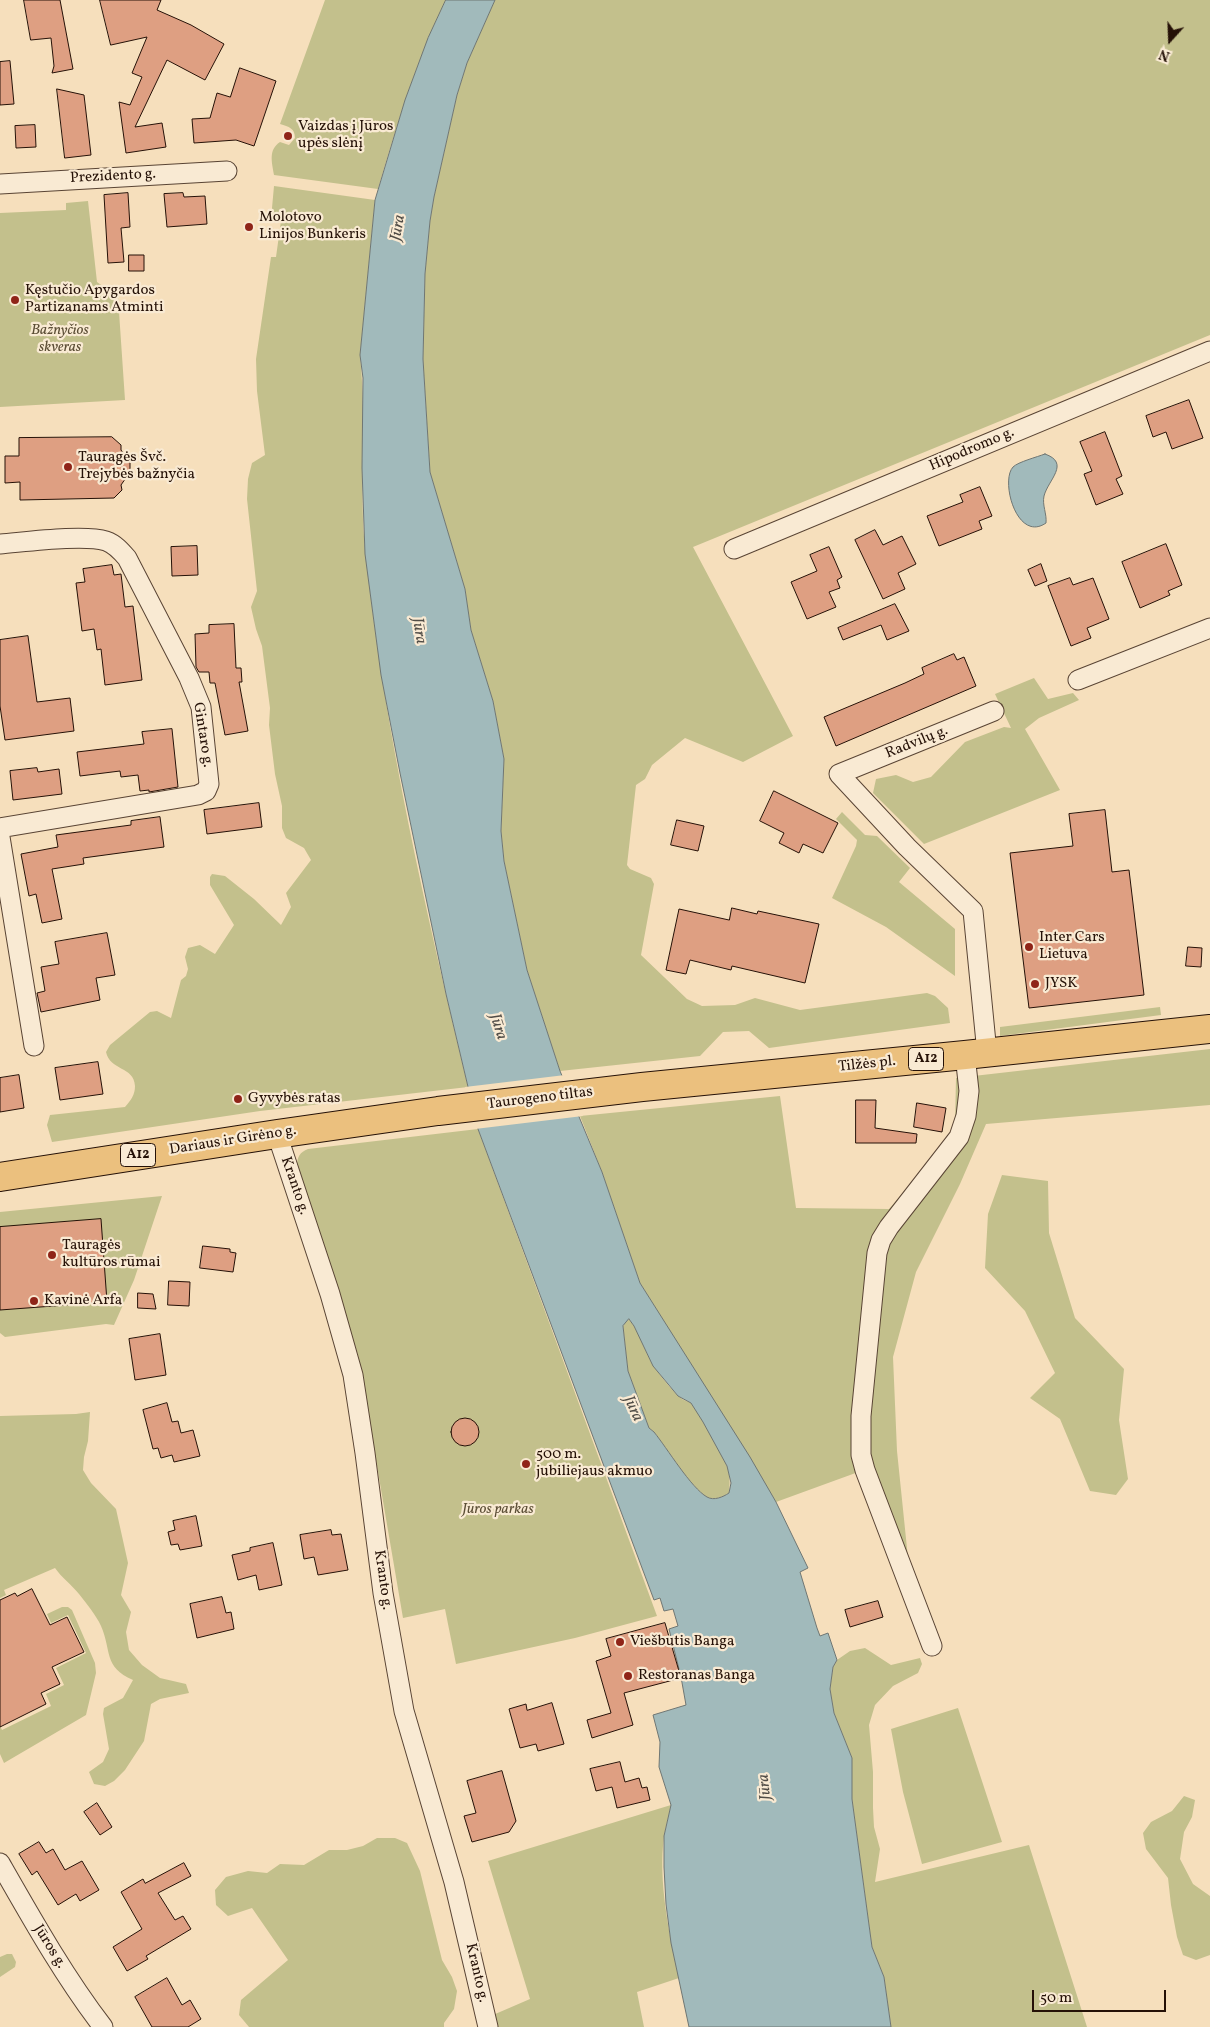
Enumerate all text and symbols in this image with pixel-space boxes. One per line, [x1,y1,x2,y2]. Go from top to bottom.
north arrow [1145,15,1195,65]
text: N [1157,44,1173,65]
place label: Vaizdas į Jūros upės slėnį [298,118,393,153]
marker: Vaizdas į Jūros upės slėnį [282,130,294,142]
street label: Prezidento g. [70,166,156,188]
place label: Molotovo Linijos Bunkeris [259,209,366,244]
water label: Jūra [387,213,411,243]
marker: Molotovo Linijos Bunkeris [243,221,255,233]
place label: Kęstučio Apygardos Partizanams Atminti [25,282,163,317]
marker: Kęstučio Apygardos Partizanams Atminti [9,294,21,306]
park label: Bažnyčios skveras [31,322,89,357]
street label: Hipodromo g. [927,424,1017,476]
place label: Tauragės Švč. Trejybės bažnyčia [78,449,195,484]
marker: Tauragės Švč. Trejybės bažnyčia [62,461,74,473]
water label: Jūra [406,617,430,645]
street label: Gintaro g. [188,701,216,769]
street label: Radvilų g. [883,722,951,764]
place label: Inter Cars Lietuva [1039,929,1105,964]
marker: Inter Cars Lietuva [1023,941,1035,953]
place label: JYSK [1045,975,1078,993]
marker: JYSK [1029,978,1041,990]
water label: Jūra [484,1012,510,1042]
road number: A12 [908,1048,944,1070]
street label: Tilžės pl. [837,1053,897,1077]
street label: Taurogeno tiltas [486,1084,594,1114]
place label: Gyvybės ratas [248,1090,341,1108]
marker: Gyvybės ratas [232,1093,244,1105]
street label: Dariaus ir Girėno g. [168,1122,298,1160]
road number: A12 [120,1144,156,1166]
street label: Kranto g. [276,1155,312,1217]
place label: Tauragės kultūros rūmai [62,1237,161,1272]
marker: Tauragės kultūros rūmai [46,1249,58,1261]
place label: Kavinė Arfa [44,1292,122,1310]
marker: Kavinė Arfa [28,1295,40,1307]
water label: Jūra [618,1393,646,1425]
place label: 500 m. jubiliejaus akmuo [536,1446,652,1481]
marker: 500 m. jubiliejaus akmuo [520,1458,532,1470]
park label: Jūros parkas [462,1501,534,1519]
street label: Kranto g. [369,1549,395,1611]
place label: Viešbutis Banga [630,1633,734,1651]
marker: Viešbutis Banga [614,1636,626,1648]
place label: Restoranas Banga [638,1667,755,1685]
marker: Restoranas Banga [622,1670,634,1682]
water label: Jūra [755,1773,777,1801]
street label: Jūros g. [29,1922,69,1972]
street label: Kranto g. [460,1942,492,2004]
scale bar [1035,1980,1169,2012]
text: 50 m [1040,1988,1072,2009]

